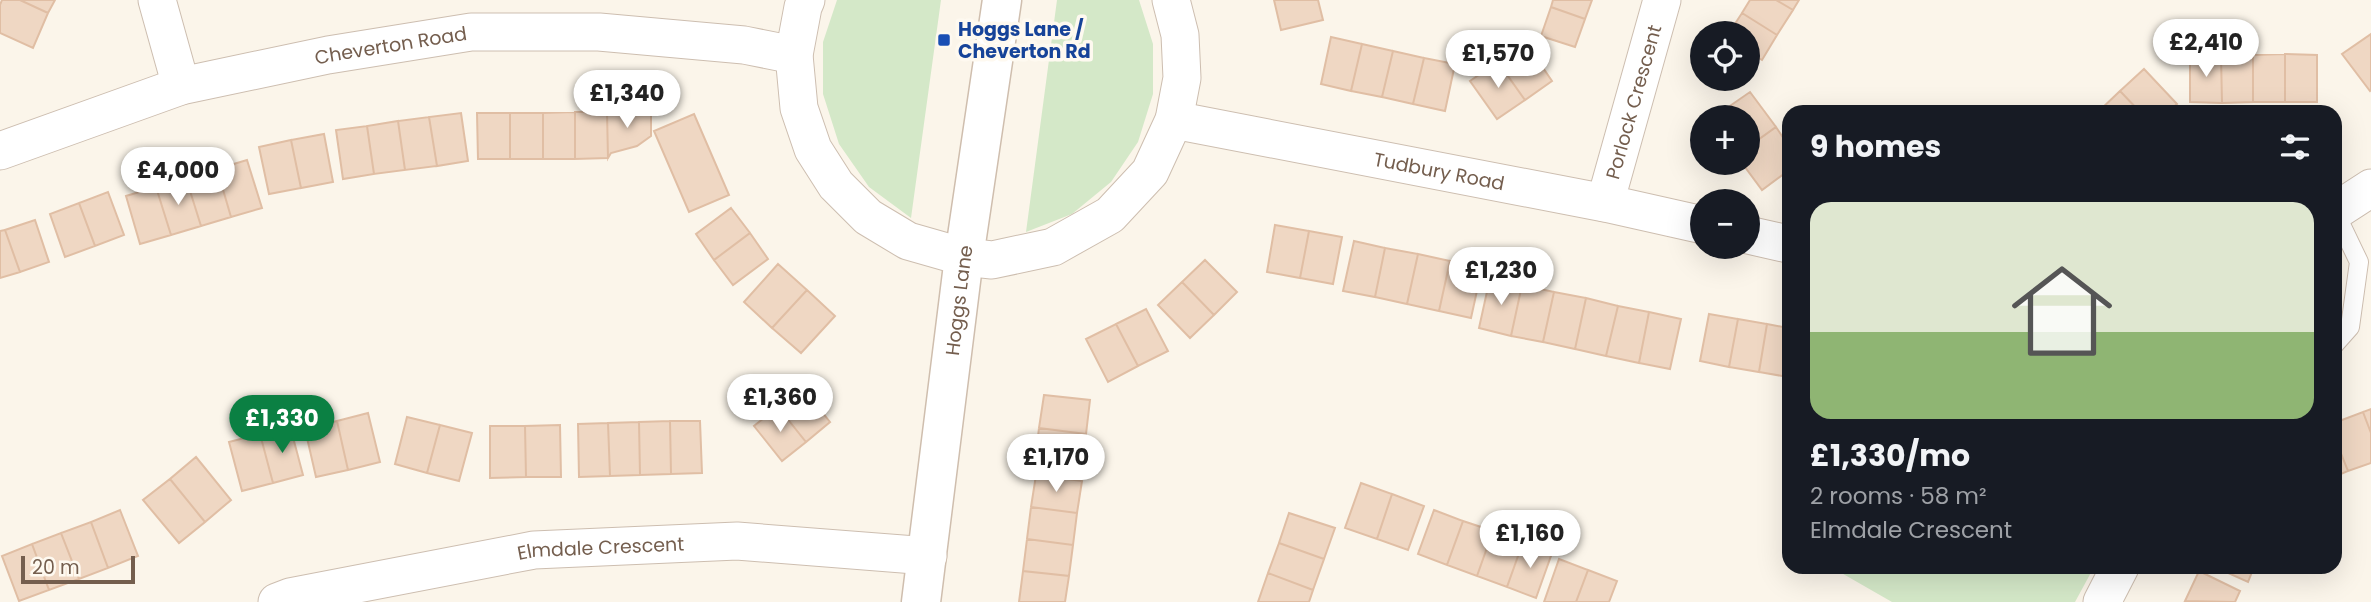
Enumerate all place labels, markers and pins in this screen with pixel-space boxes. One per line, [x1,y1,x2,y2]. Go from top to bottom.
place label: Hoggs Lane / Cheverton Rd [958,16,1091,65]
pin: £2,410 [2149,20,2263,79]
pin: £1,570 [1441,31,1555,90]
marker: Hoggs Lane / Cheverton Rd [936,32,952,48]
pin: £1,340 [570,71,684,130]
pin: £4,000 [121,148,235,207]
pin: £1,230 [1444,247,1558,307]
pin: £1,360 [723,374,837,434]
pin: £1,330 [225,396,339,455]
pin: £1,170 [999,434,1113,494]
pin: £1,160 [1473,510,1587,570]

